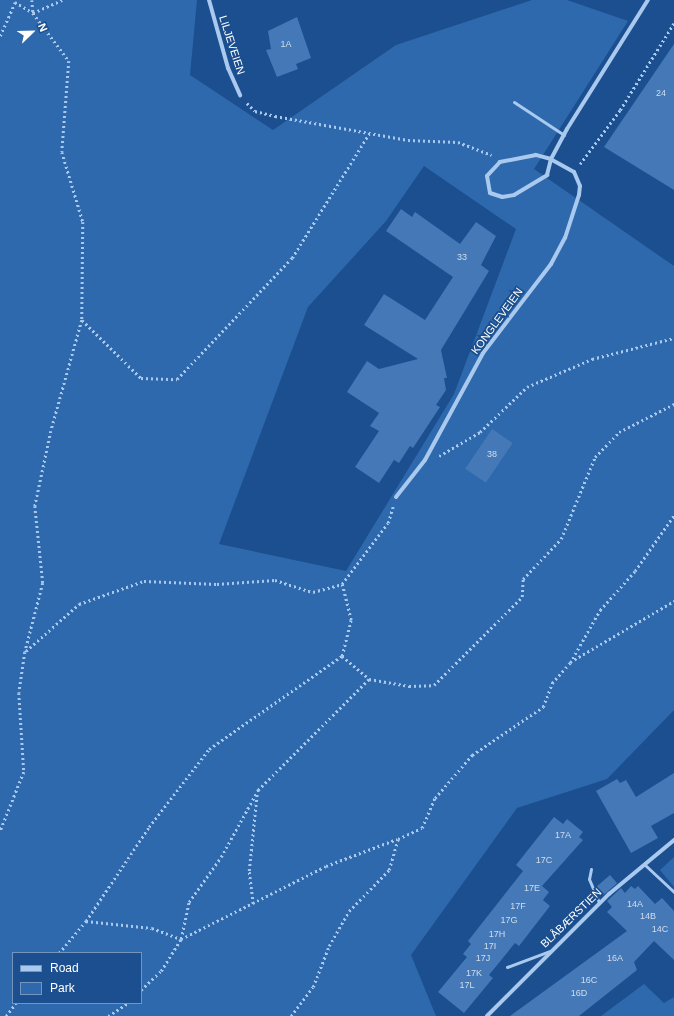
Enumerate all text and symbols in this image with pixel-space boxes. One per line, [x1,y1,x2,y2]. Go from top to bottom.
north arrow [12,12,52,52]
street label: LILJEVEIEN [216,14,248,76]
text: N [36,21,50,33]
house number: 1A [280,39,292,49]
house number: 24 [656,88,666,98]
house number: 33 [457,252,467,262]
street label: KONGLEVEIEN [468,285,526,357]
house number: 38 [487,449,497,459]
house number: 17A [555,830,571,840]
house number: 17C [536,855,552,865]
house number: 17E [524,883,540,893]
street label: BLÅBÆRSTIEN [538,886,604,950]
house number: 14A [627,899,643,909]
house number: 17F [510,901,526,911]
house number: 14B [640,911,656,921]
house number: 17G [500,915,518,925]
house number: 14C [652,924,668,934]
house number: 17H [489,929,505,939]
house number: 17I [484,941,496,951]
legend [12,952,142,1004]
house number: 17J [476,953,490,963]
house number: 16A [607,953,623,963]
text: Road [50,961,79,975]
house number: 17K [466,968,482,978]
house number: 16C [581,975,597,985]
house number: 17L [459,980,475,990]
text: Park [50,981,75,995]
house number: 16D [571,988,587,998]

